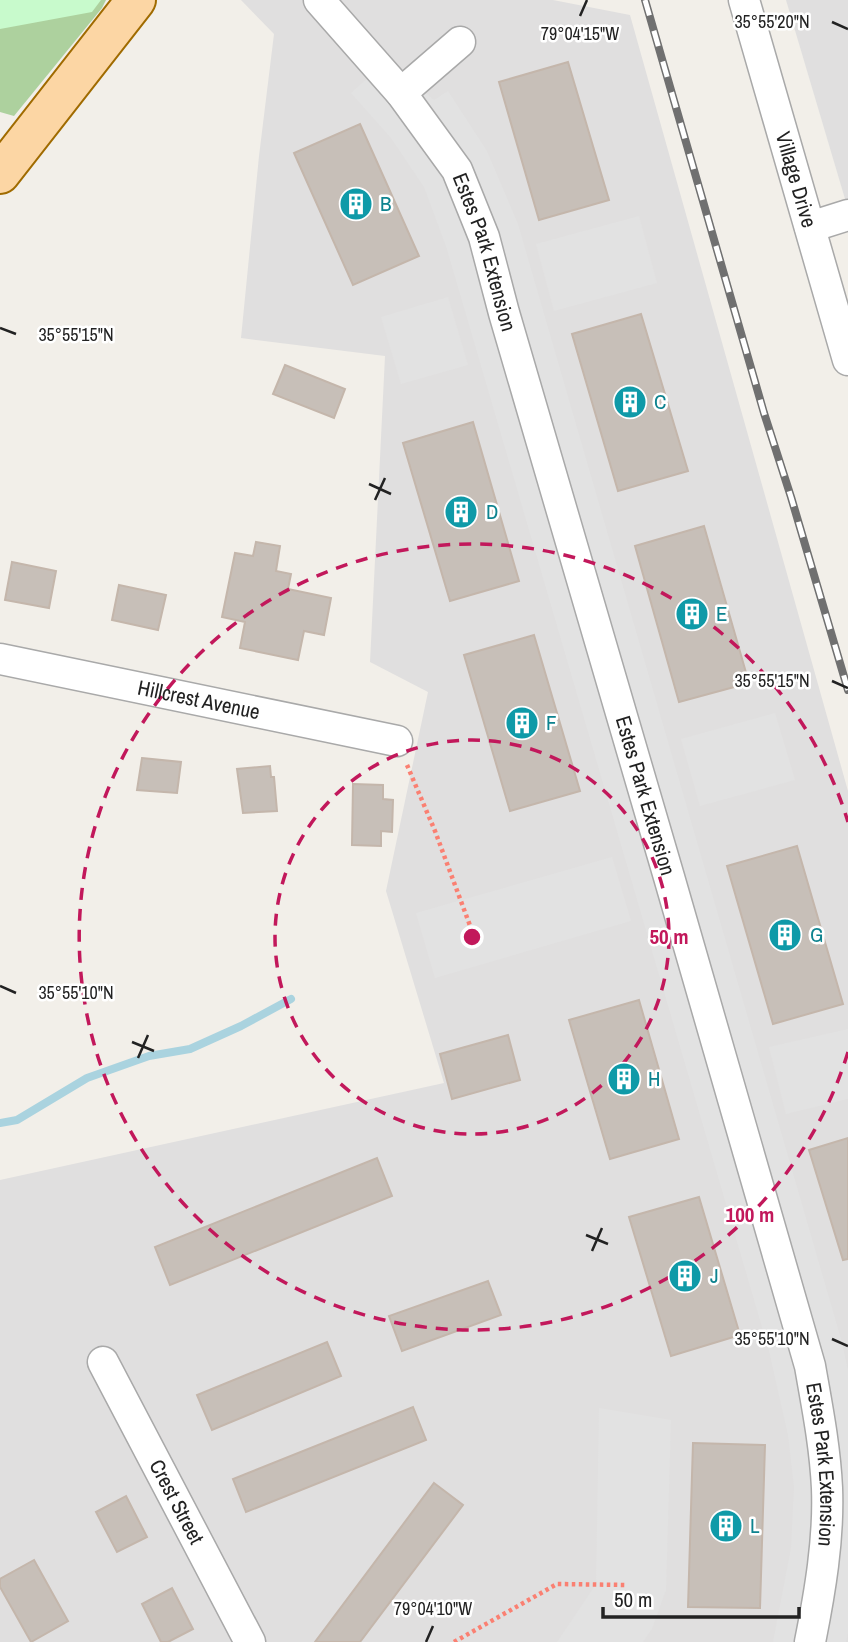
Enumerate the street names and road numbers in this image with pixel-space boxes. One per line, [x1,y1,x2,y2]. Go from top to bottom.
street label: Village Drive [769,128,824,231]
street label: Estes Park Extension [446,168,524,335]
street label: Hillcrest Avenue [135,673,263,726]
street label: Estes Park Extension [609,712,683,879]
street label: Estes Park Extension [799,1380,842,1548]
street label: Crest Street [143,1454,211,1549]

